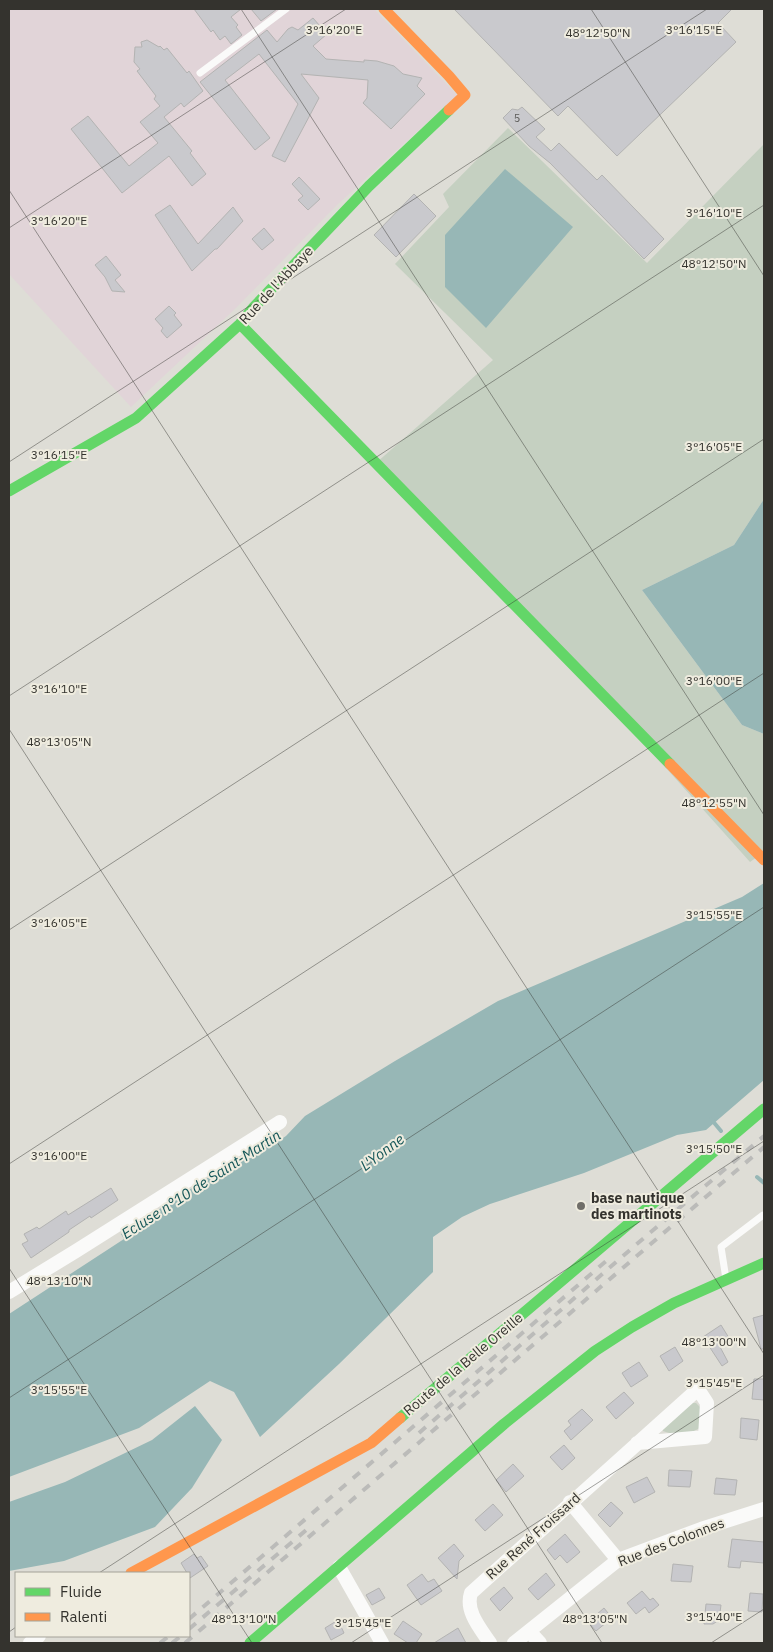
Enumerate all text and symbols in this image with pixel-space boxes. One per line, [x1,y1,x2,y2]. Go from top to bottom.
text: 3°16'20"E [306,22,362,37]
text: 3°16'15"E [666,22,722,37]
text: 48°12'50"N [565,25,631,40]
house number: 5 [514,111,520,125]
text: 3°16'10"E [686,205,742,220]
text: 3°16'20"E [31,213,87,228]
street label: Rue de l'Abbaye [235,242,317,328]
text: 48°12'50"N [681,256,747,271]
text: 3°16'05"E [686,439,742,454]
text: 3°16'15"E [31,447,87,462]
text: 3°16'00"E [686,673,742,688]
text: 3°16'10"E [31,681,87,696]
text: 48°13'05"N [26,734,92,749]
text: 48°12'55"N [681,795,747,810]
text: 3°15'55"E [686,907,742,922]
text: 3°16'05"E [31,915,87,930]
water label: Ecluse n°10 de Saint-Martin [118,1125,284,1243]
water label: L'Yonne [356,1129,408,1175]
text: 3°15'50"E [686,1141,742,1156]
text: 3°16'00"E [31,1148,87,1163]
place label: base nautique des martinots [591,1189,685,1223]
marker: base nautique des martinots [575,1200,587,1212]
text: 48°13'10"N [26,1273,92,1288]
street label: Route de la Belle Oreille [399,1308,527,1419]
text: 48°13'00"N [681,1334,747,1349]
text: 3°15'45"E [686,1375,742,1390]
text: 3°15'55"E [31,1382,87,1397]
street label: Rue René Froissard [482,1489,584,1583]
street label: Rue des Colonnes [615,1513,727,1571]
legend [15,1572,190,1637]
text: Fluide [60,1582,102,1601]
text: Ralenti [60,1607,107,1626]
text: 3°15'40"E [686,1609,742,1624]
text: 48°13'10"N [211,1611,277,1626]
text: 48°13'05"N [562,1611,628,1626]
text: 3°15'45"E [335,1615,391,1630]

